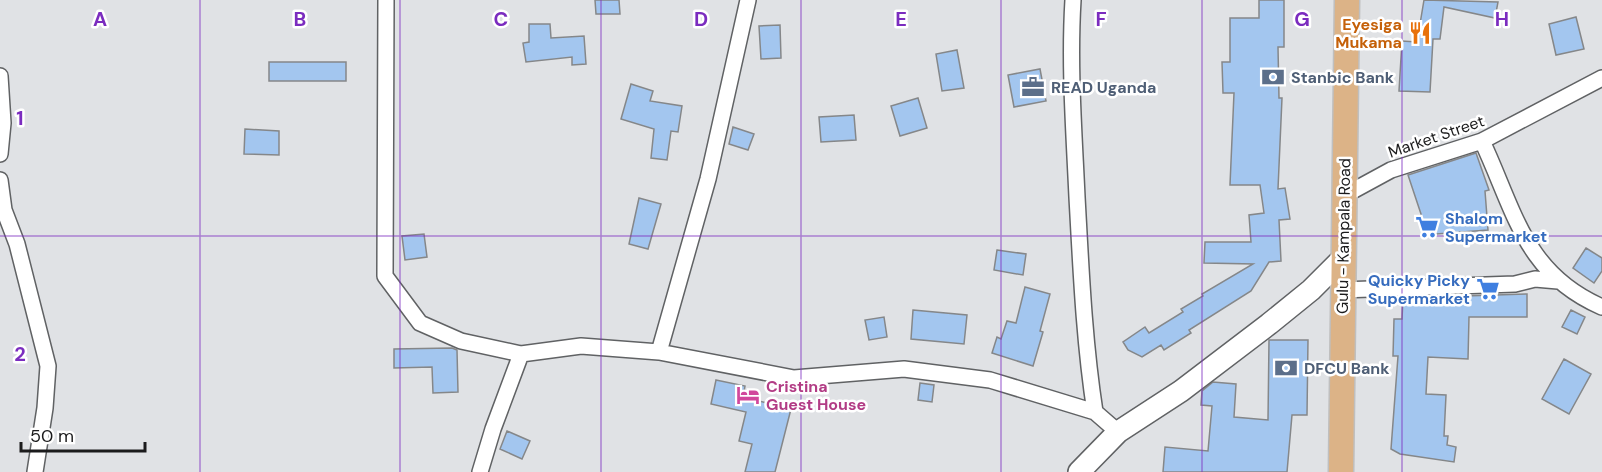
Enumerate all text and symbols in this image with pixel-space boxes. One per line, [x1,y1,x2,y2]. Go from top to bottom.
text: A [93,6,107,32]
text: B [294,6,306,32]
text: C [494,6,508,32]
text: D [694,6,708,32]
text: E [895,6,907,32]
text: F [1095,6,1107,32]
text: G [1294,6,1310,32]
text: H [1495,6,1509,32]
place label: Eyesiga Mukama [1335,14,1402,53]
restaurant icon: Eyesiga Mukama [1407,20,1433,46]
bank icon: Stanbic Bank [1260,64,1286,90]
place label: Stanbic Bank [1291,67,1395,88]
office icon: READ Uganda [1020,74,1046,100]
place label: READ Uganda [1051,77,1156,98]
text: 1 [16,105,24,131]
street label: Market Street [1385,110,1487,163]
street label: Gulu - Kampala Road [1332,158,1355,314]
place label: Shalom Supermarket [1445,208,1547,247]
supermarket icon: Shalom Supermarket [1414,214,1440,240]
place label: Quicky Picky Supermarket [1368,270,1470,309]
supermarket icon: Quicky Picky Supermarket [1475,276,1501,302]
text: 2 [14,341,26,367]
bank icon: DFCU Bank [1273,355,1299,381]
place label: DFCU Bank [1304,358,1390,379]
place label: Cristina Guest House [766,376,866,415]
hotel icon: Cristina Guest House [735,382,761,408]
scale bar [21,415,146,453]
text: 50 m [30,424,74,448]

